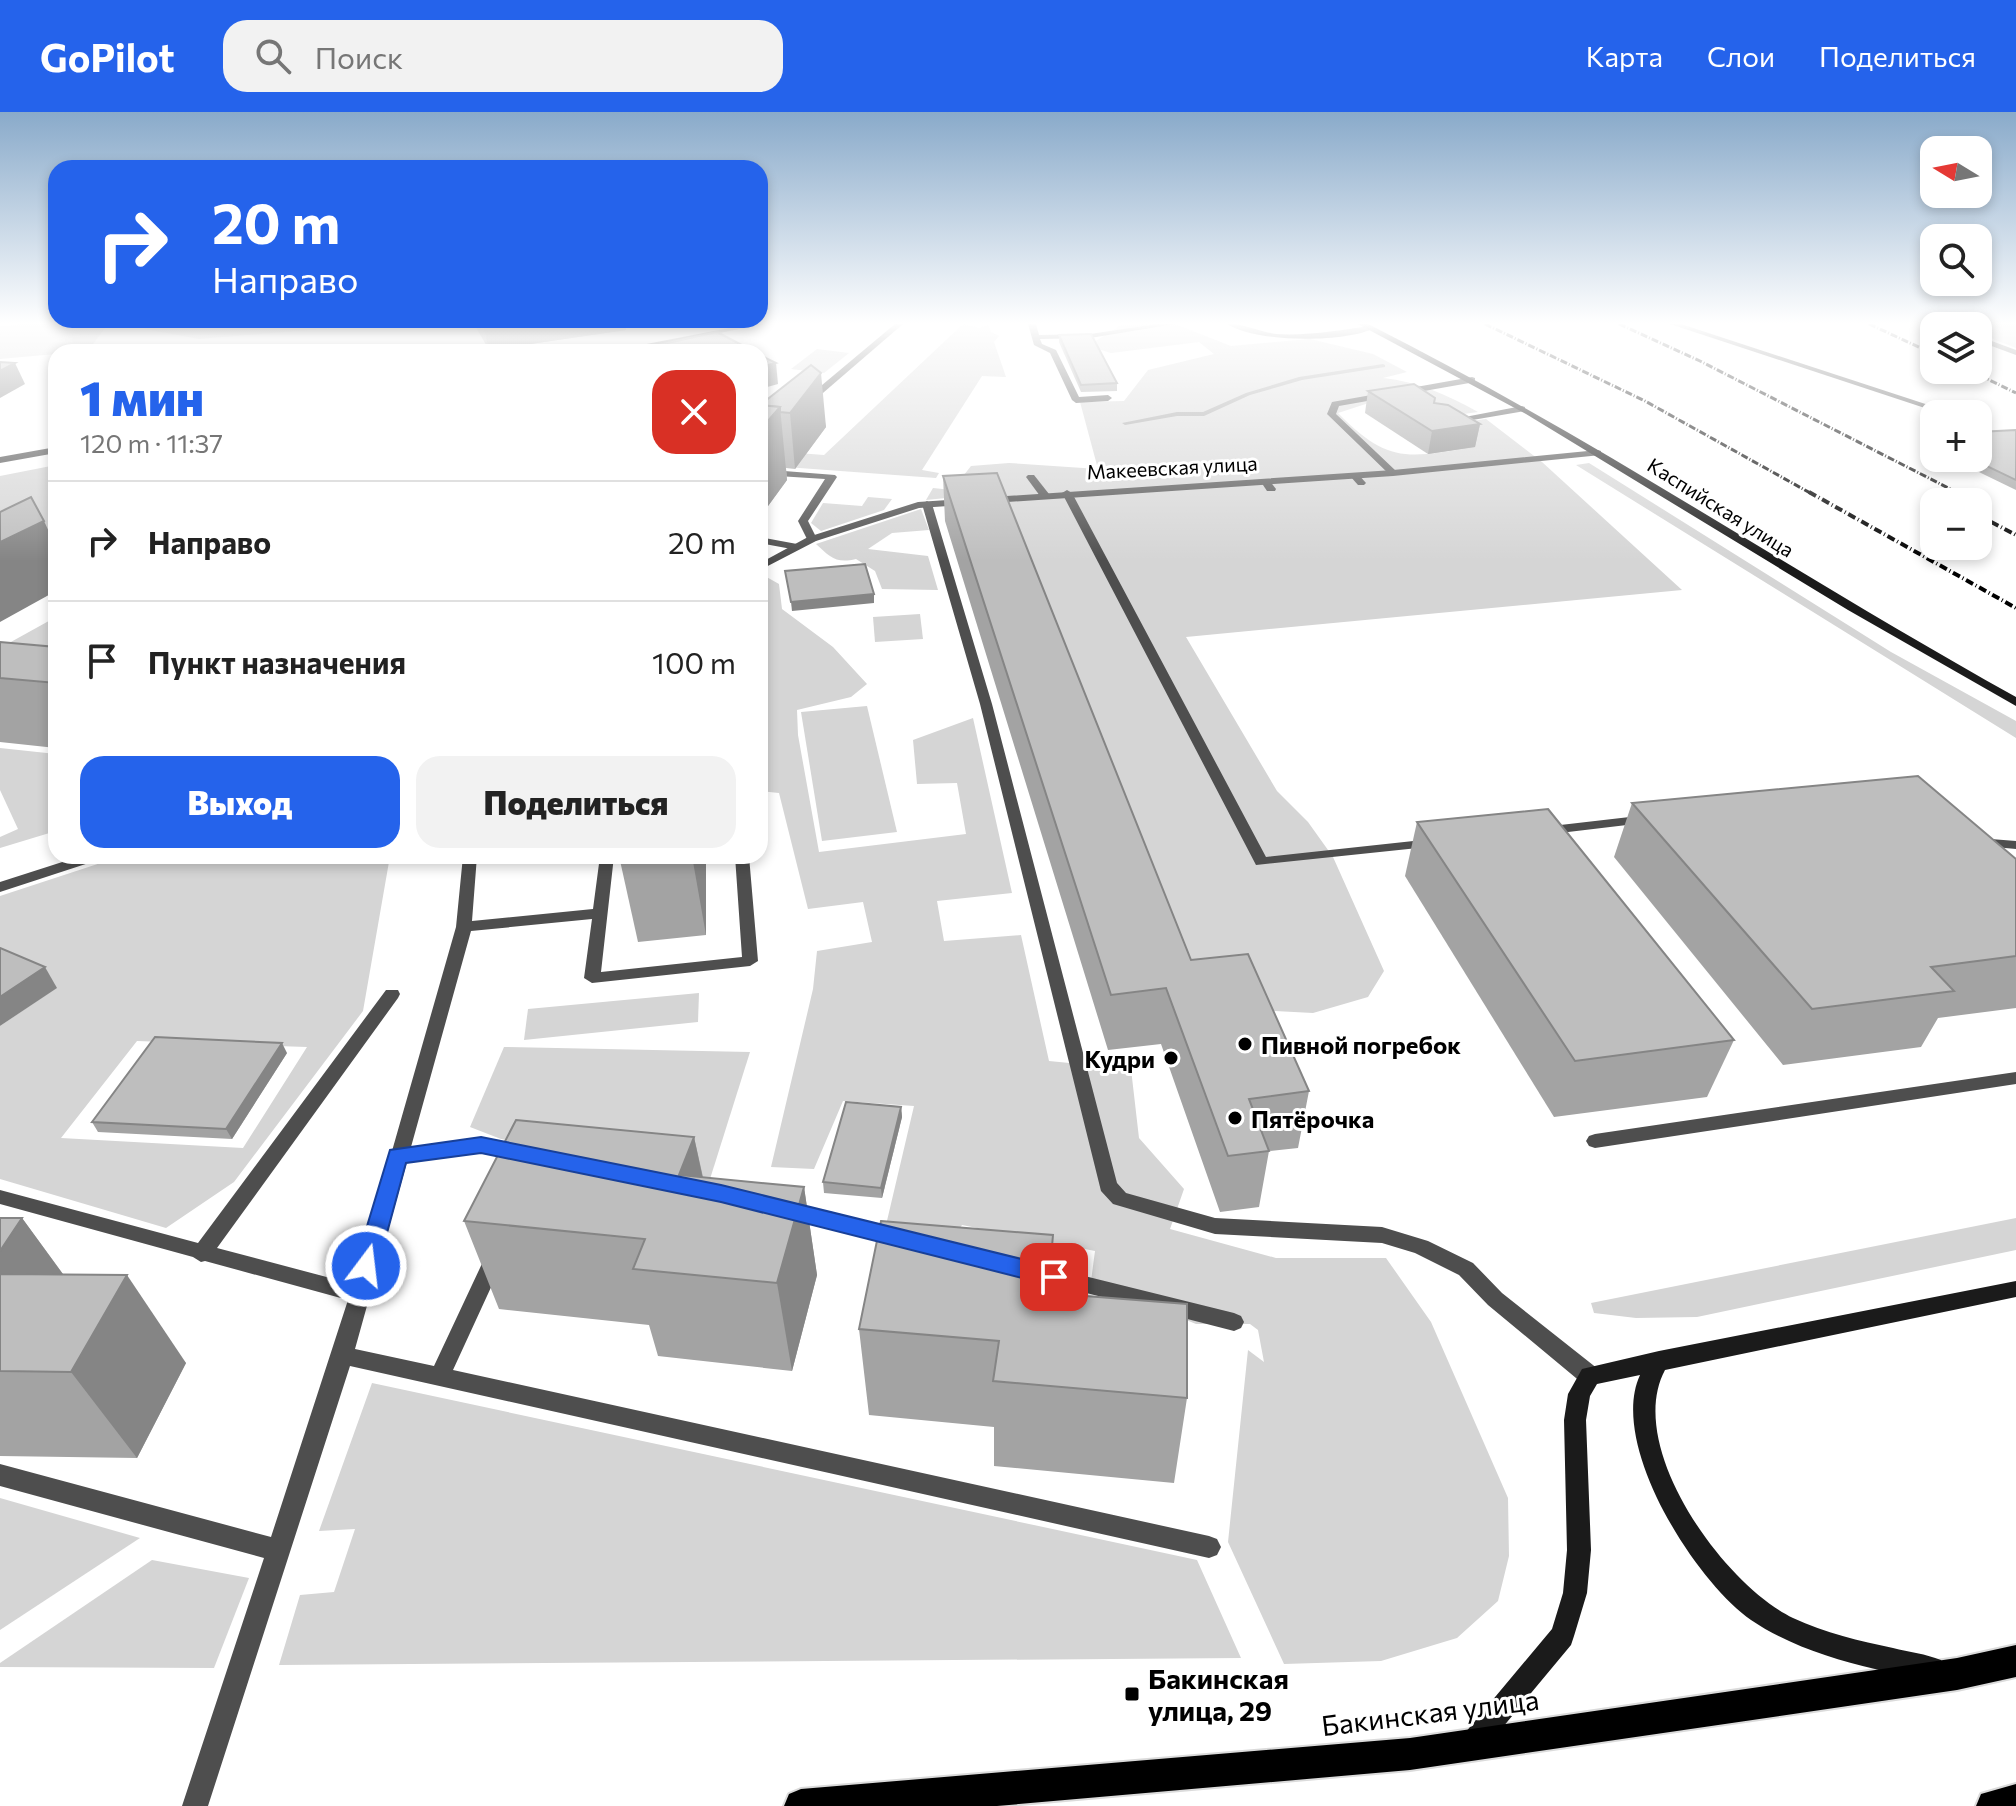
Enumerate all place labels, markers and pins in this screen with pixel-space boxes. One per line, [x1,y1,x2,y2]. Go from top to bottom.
place label: Пивной погребок [1261,1030,1461,1059]
marker: Пивной погребок [1236,1035,1254,1053]
place label: Кудри [1084,1044,1155,1073]
marker: Кудри [1162,1049,1180,1067]
place label: Пятёрочка [1251,1104,1374,1133]
marker: Пятёрочка [1226,1109,1244,1127]
pin [1020,1243,1088,1311]
place label: Бакинская улица, 29 [1148,1661,1289,1727]
marker: Бакинская улица, 29 [1123,1685,1141,1703]

